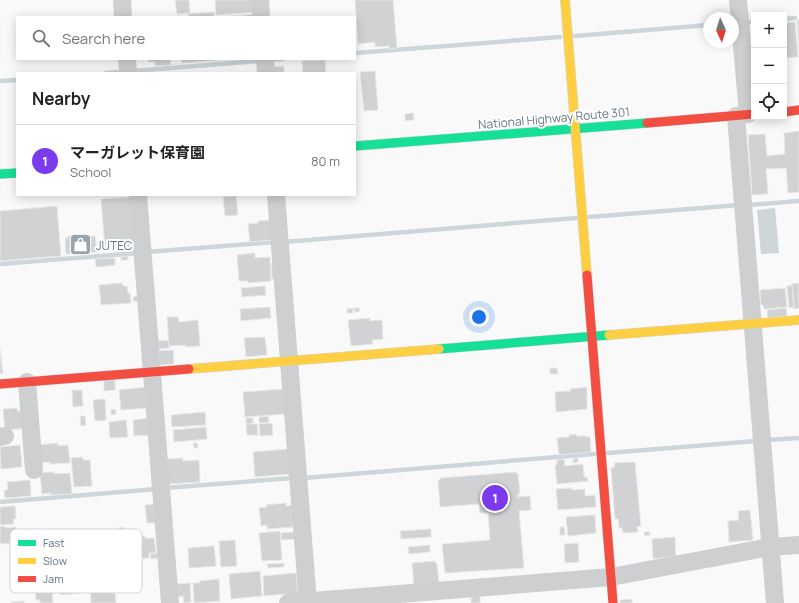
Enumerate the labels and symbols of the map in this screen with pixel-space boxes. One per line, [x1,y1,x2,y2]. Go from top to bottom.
north arrow [703,12,739,48]
street label: National Highway Route 301 [477,103,631,133]
shop icon: JUTEC [68,232,94,258]
place label: JUTEC [96,237,133,254]
your location [469,307,489,327]
pin: 1 [482,483,508,513]
legend [10,529,142,593]
text: Fast [43,535,65,550]
text: Slow [43,553,68,568]
text: Jam [43,571,64,586]

